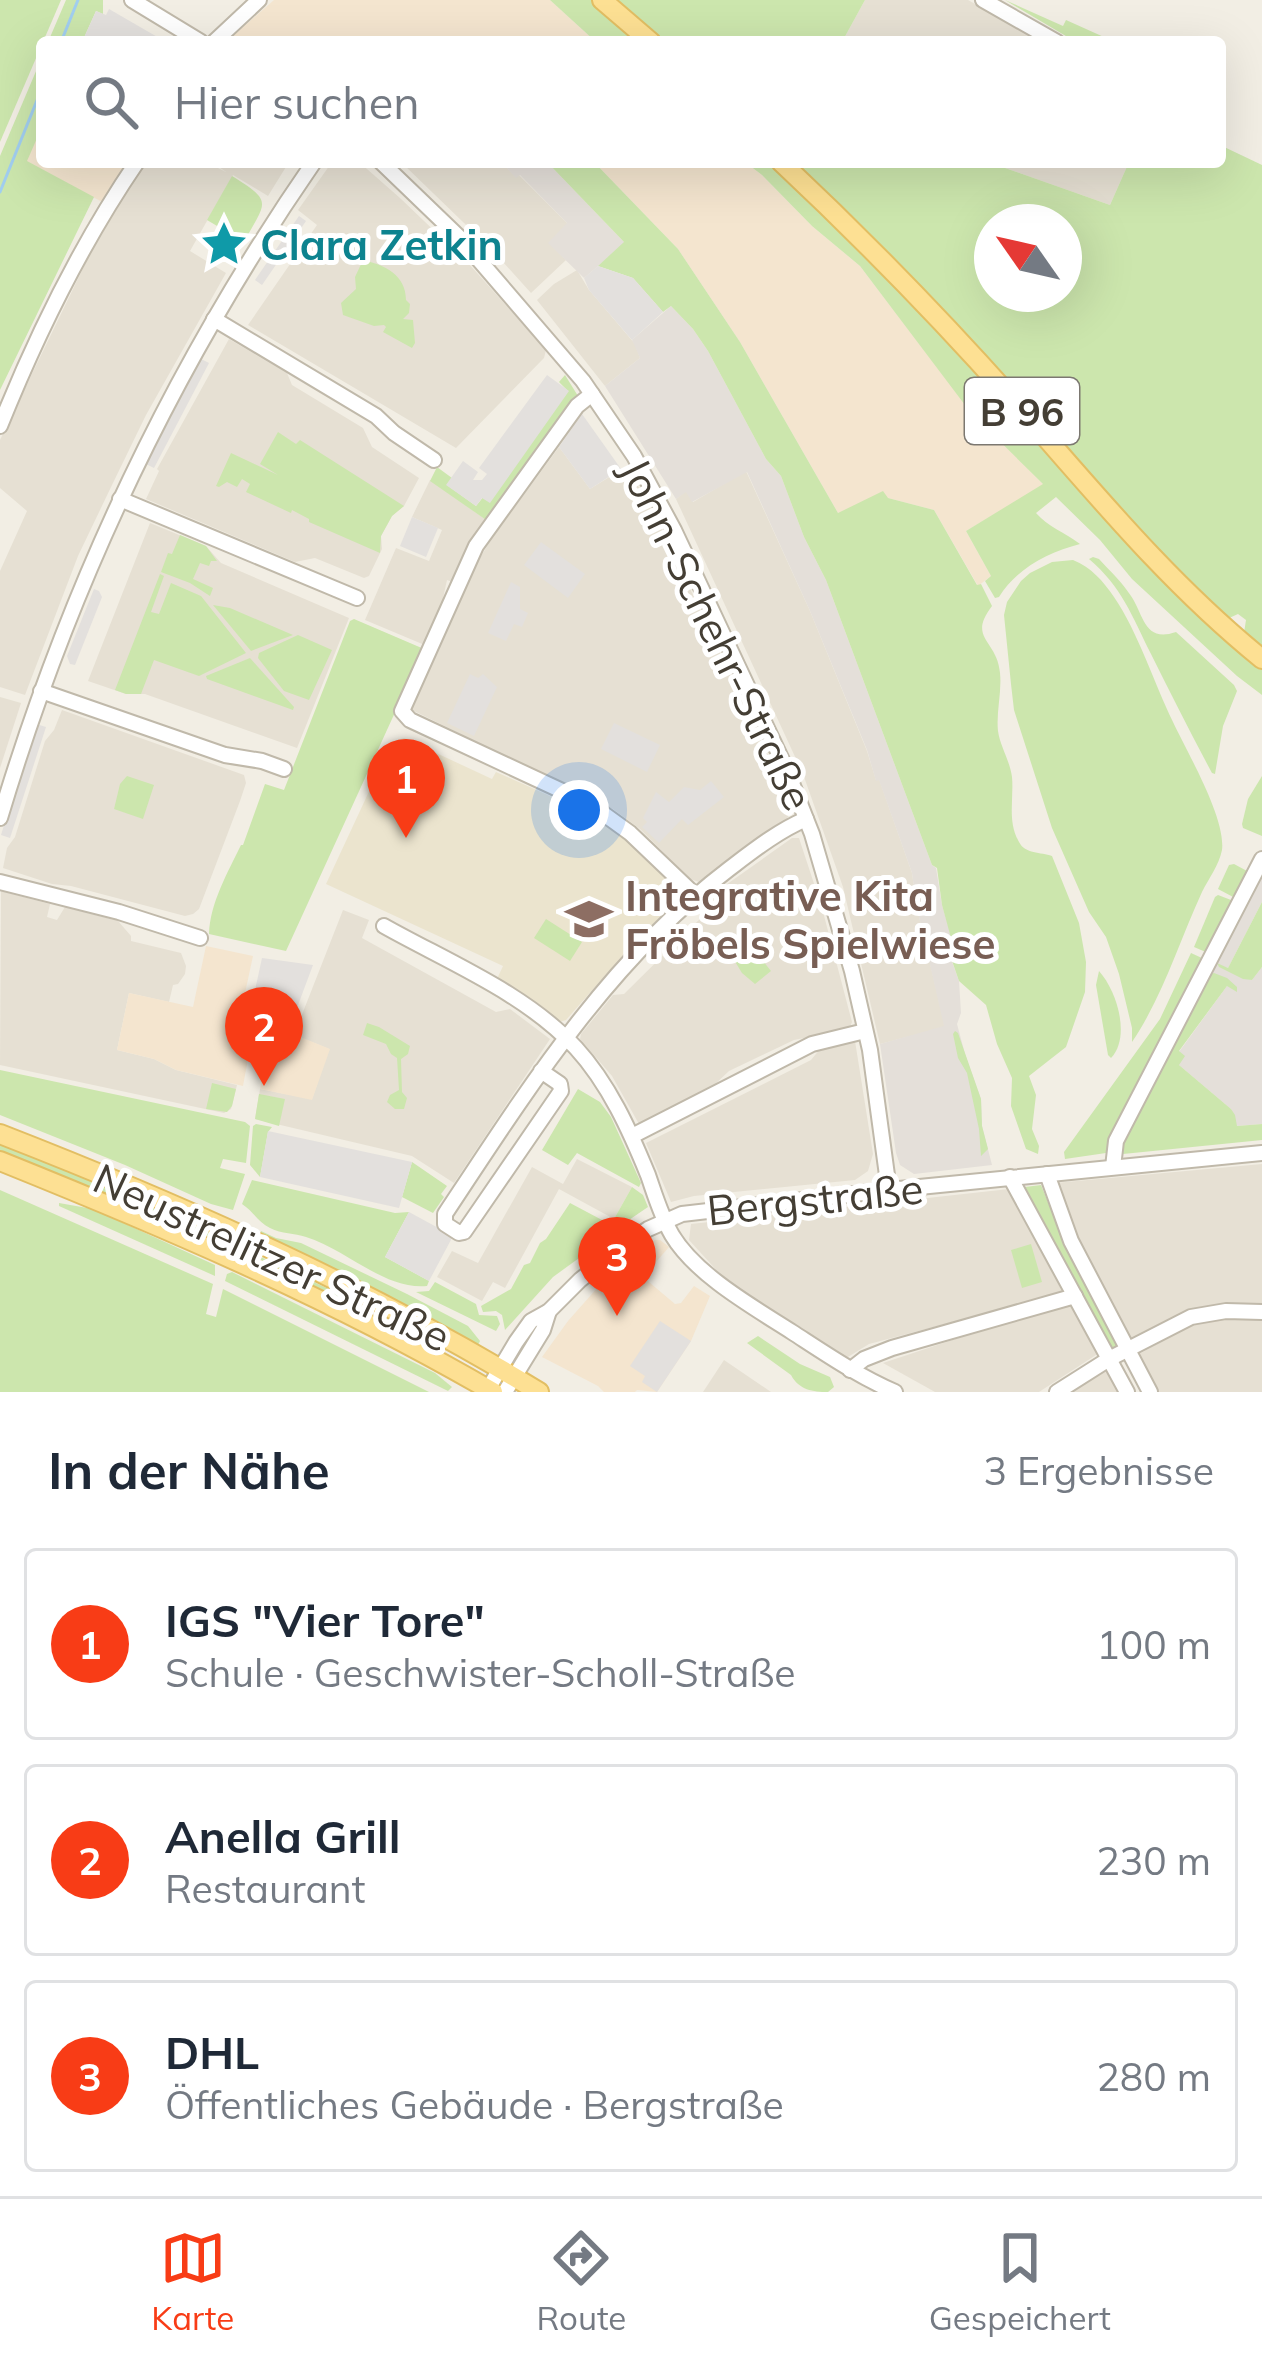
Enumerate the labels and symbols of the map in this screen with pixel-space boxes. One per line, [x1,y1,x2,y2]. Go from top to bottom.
north arrow [974,204,1082,312]
place label: Clara Zetkin [260,218,503,271]
place icon: Clara Zetkin [199,219,249,269]
road number: B 96 [965,378,1079,444]
street label: John-Schehr-Straße [609,449,825,819]
pin: 1 [367,739,445,838]
your location [549,780,609,840]
place label: Integrative Kita Fröbels Spielwiese [625,869,995,970]
school or university icon: Integrative Kita Fröbels Spielwiese [564,894,614,944]
pin: 2 [225,987,303,1086]
street label: Neustrelitzer Straße [85,1151,459,1363]
street label: Bergstraße [704,1161,926,1237]
pin: 3 [578,1217,656,1316]

